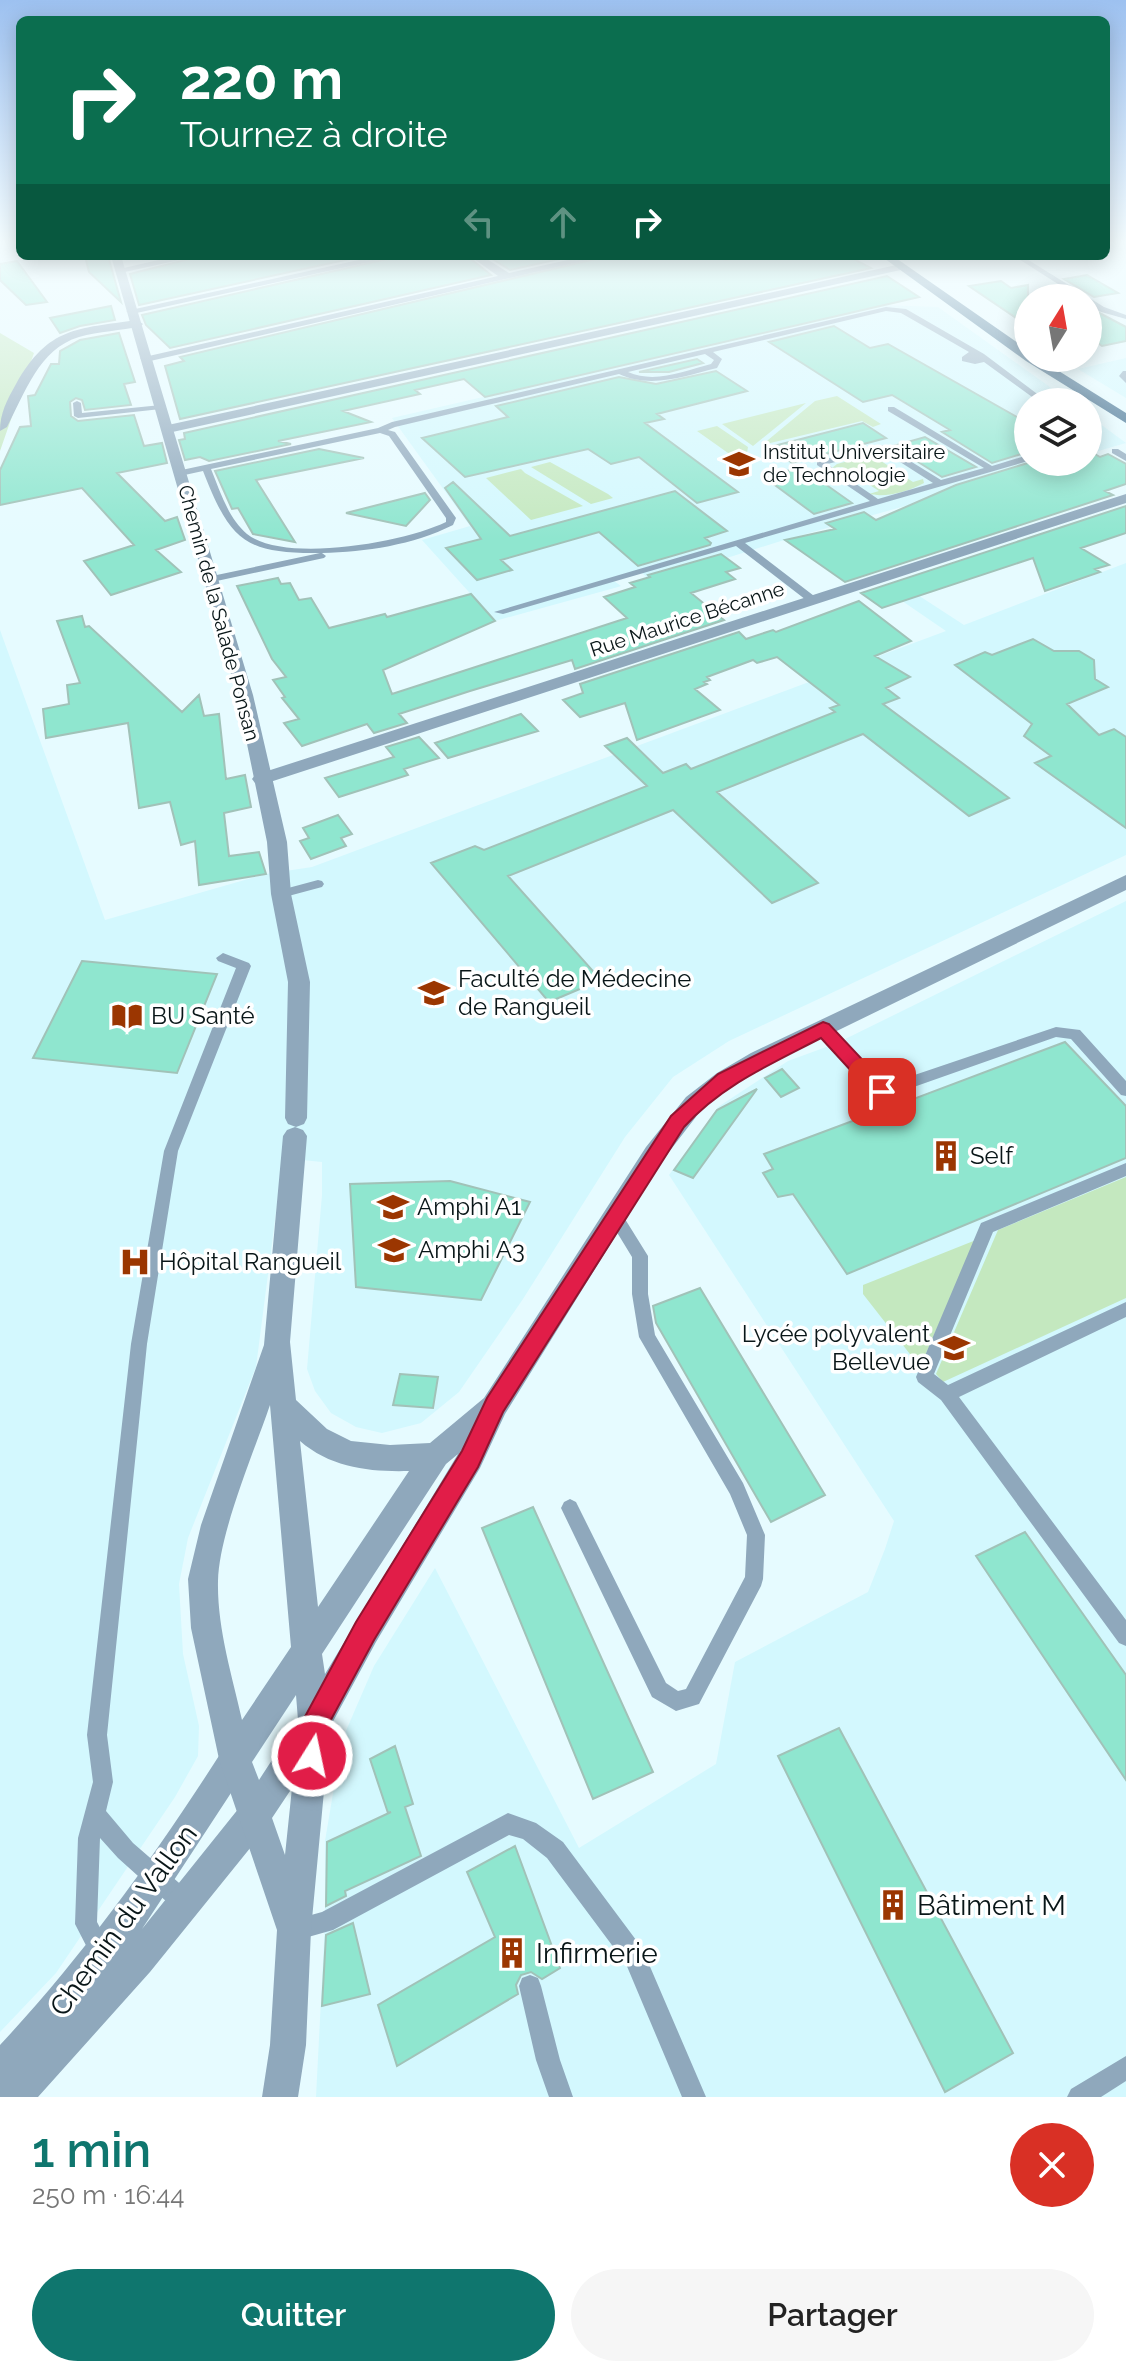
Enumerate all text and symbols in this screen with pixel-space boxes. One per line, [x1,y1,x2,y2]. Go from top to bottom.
text: 220 m [180,46,343,112]
icon: right [48,48,152,152]
text: Tournez à droite [180,113,448,155]
icon: left [457,200,501,244]
icon: ahead [541,200,585,244]
icon: right [625,200,669,244]
north arrow [1014,284,1102,372]
map controls [1014,284,1102,476]
button: layers [1014,388,1102,476]
place label: Institut Universitaire de Technologie [763,440,945,487]
school or university icon: Institut Universitaire de Technologie [722,447,756,481]
street label: Chemin de la Salade Ponsan [173,482,265,744]
street label: Rue Maurice Bécanne [587,576,787,662]
place label: Faculté de Médecine de Rangueil [458,964,691,1021]
school or university icon: Faculté de Médecine de Rangueil [417,976,451,1010]
library icon: BU Santé [110,999,144,1033]
place label: BU Santé [151,1001,255,1030]
pin [848,1058,916,1126]
icon: arrive [860,1070,904,1114]
building icon: Self [929,1139,963,1173]
place label: Self [970,1141,1014,1170]
school or university icon: Amphi A1 [376,1190,410,1224]
place label: Amphi A1 [417,1192,521,1221]
school or university icon: Amphi A3 [377,1233,411,1267]
place label: Amphi A3 [418,1235,525,1264]
hospital icon: Hôpital Rangueil [118,1245,152,1279]
place label: Hôpital Rangueil [159,1247,342,1276]
place label: Lycée polyvalent Bellevue [742,1319,930,1376]
school or university icon: Lycée polyvalent Bellevue [937,1331,971,1365]
position arrow [270,1714,354,1798]
street label: Chemin du Vallon [43,1818,204,2022]
building icon: Bâtiment M [876,1888,910,1922]
place label: Bâtiment M [917,1889,1066,1922]
building icon: Infirmerie [495,1936,529,1970]
place label: Infirmerie [536,1937,658,1970]
text: 1 min [32,2122,151,2178]
button: close [1010,2123,1094,2207]
text: 250 m · 16:44 [32,2180,184,2210]
button: Quitter [32,2269,555,2361]
button: Partager [571,2269,1094,2361]

